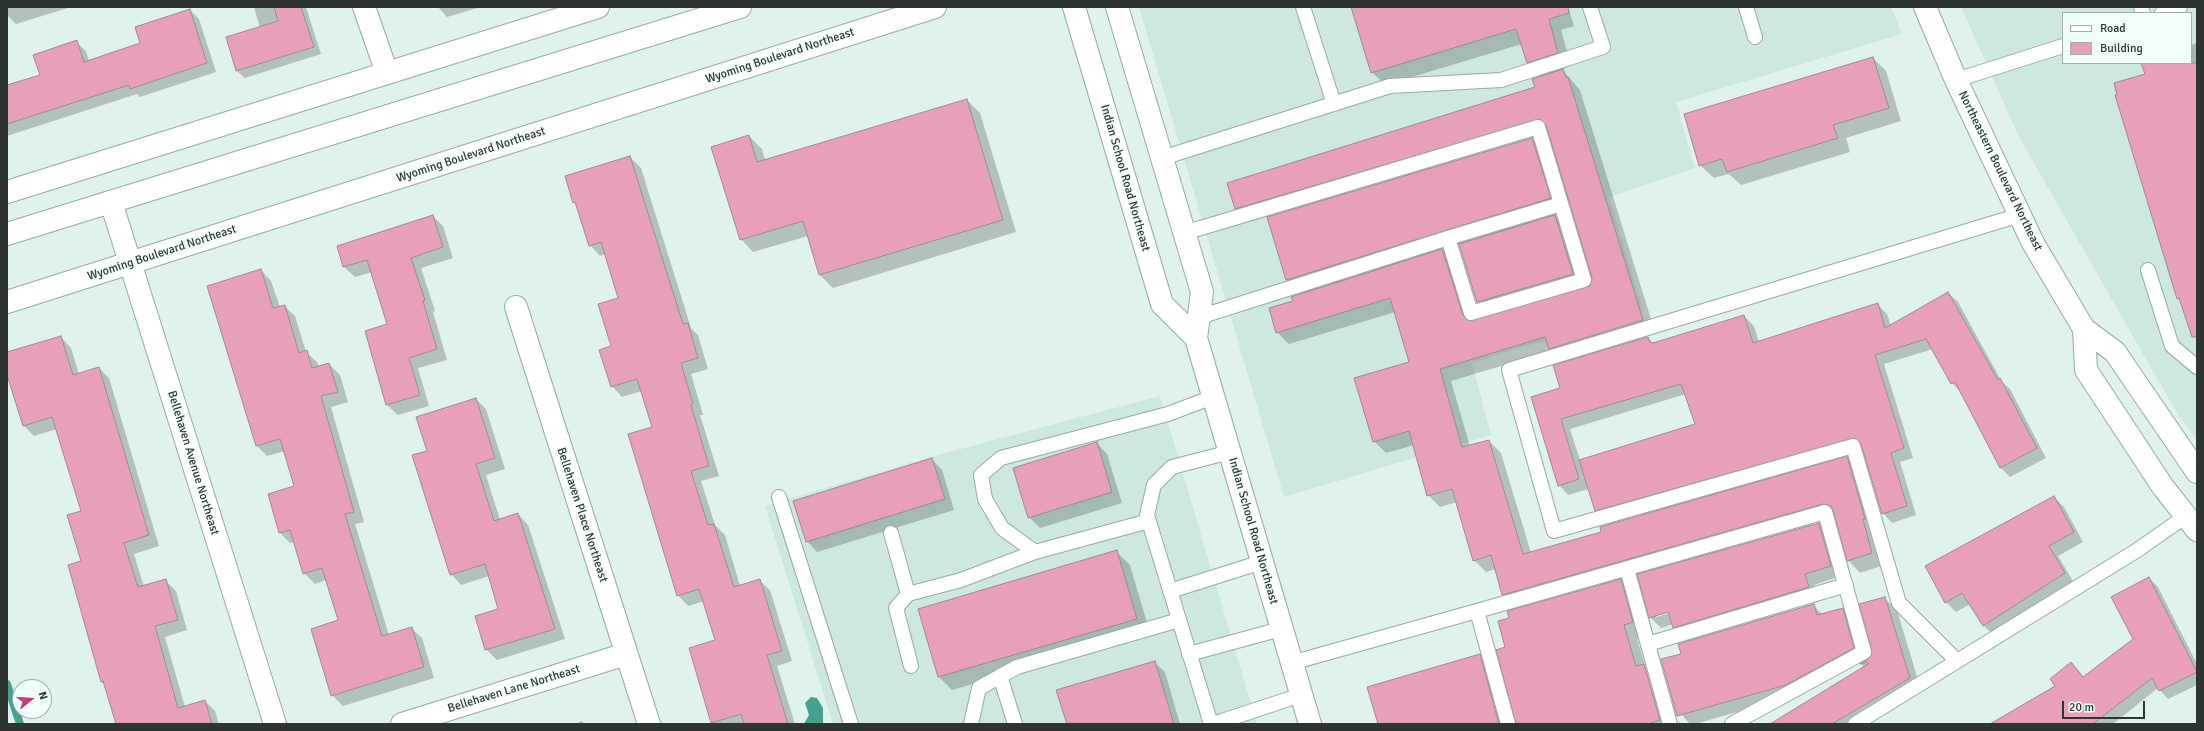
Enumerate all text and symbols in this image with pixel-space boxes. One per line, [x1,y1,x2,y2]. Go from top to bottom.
legend [2062,12,2192,64]
text: Road [2100,21,2126,36]
street label: Wyoming Boulevard Northeast [704,25,856,87]
text: Building [2100,41,2143,56]
street label: Northeastern Boulevard Northeast [1955,89,2045,253]
street label: Indian School Road Northeast [1097,103,1153,253]
street label: Wyoming Boulevard Northeast [395,124,547,186]
street label: Wyoming Boulevard Northeast [86,222,238,284]
street label: Bellehaven Avenue Northeast [164,389,222,537]
street label: Bellehaven Place Northeast [553,446,611,584]
street label: Indian School Road Northeast [1225,456,1281,606]
street label: Bellehaven Lane Northeast [446,662,582,716]
north arrow [12,679,52,719]
text: N [36,690,50,701]
scale bar [2064,693,2147,719]
text: 20 m [2069,700,2094,715]

